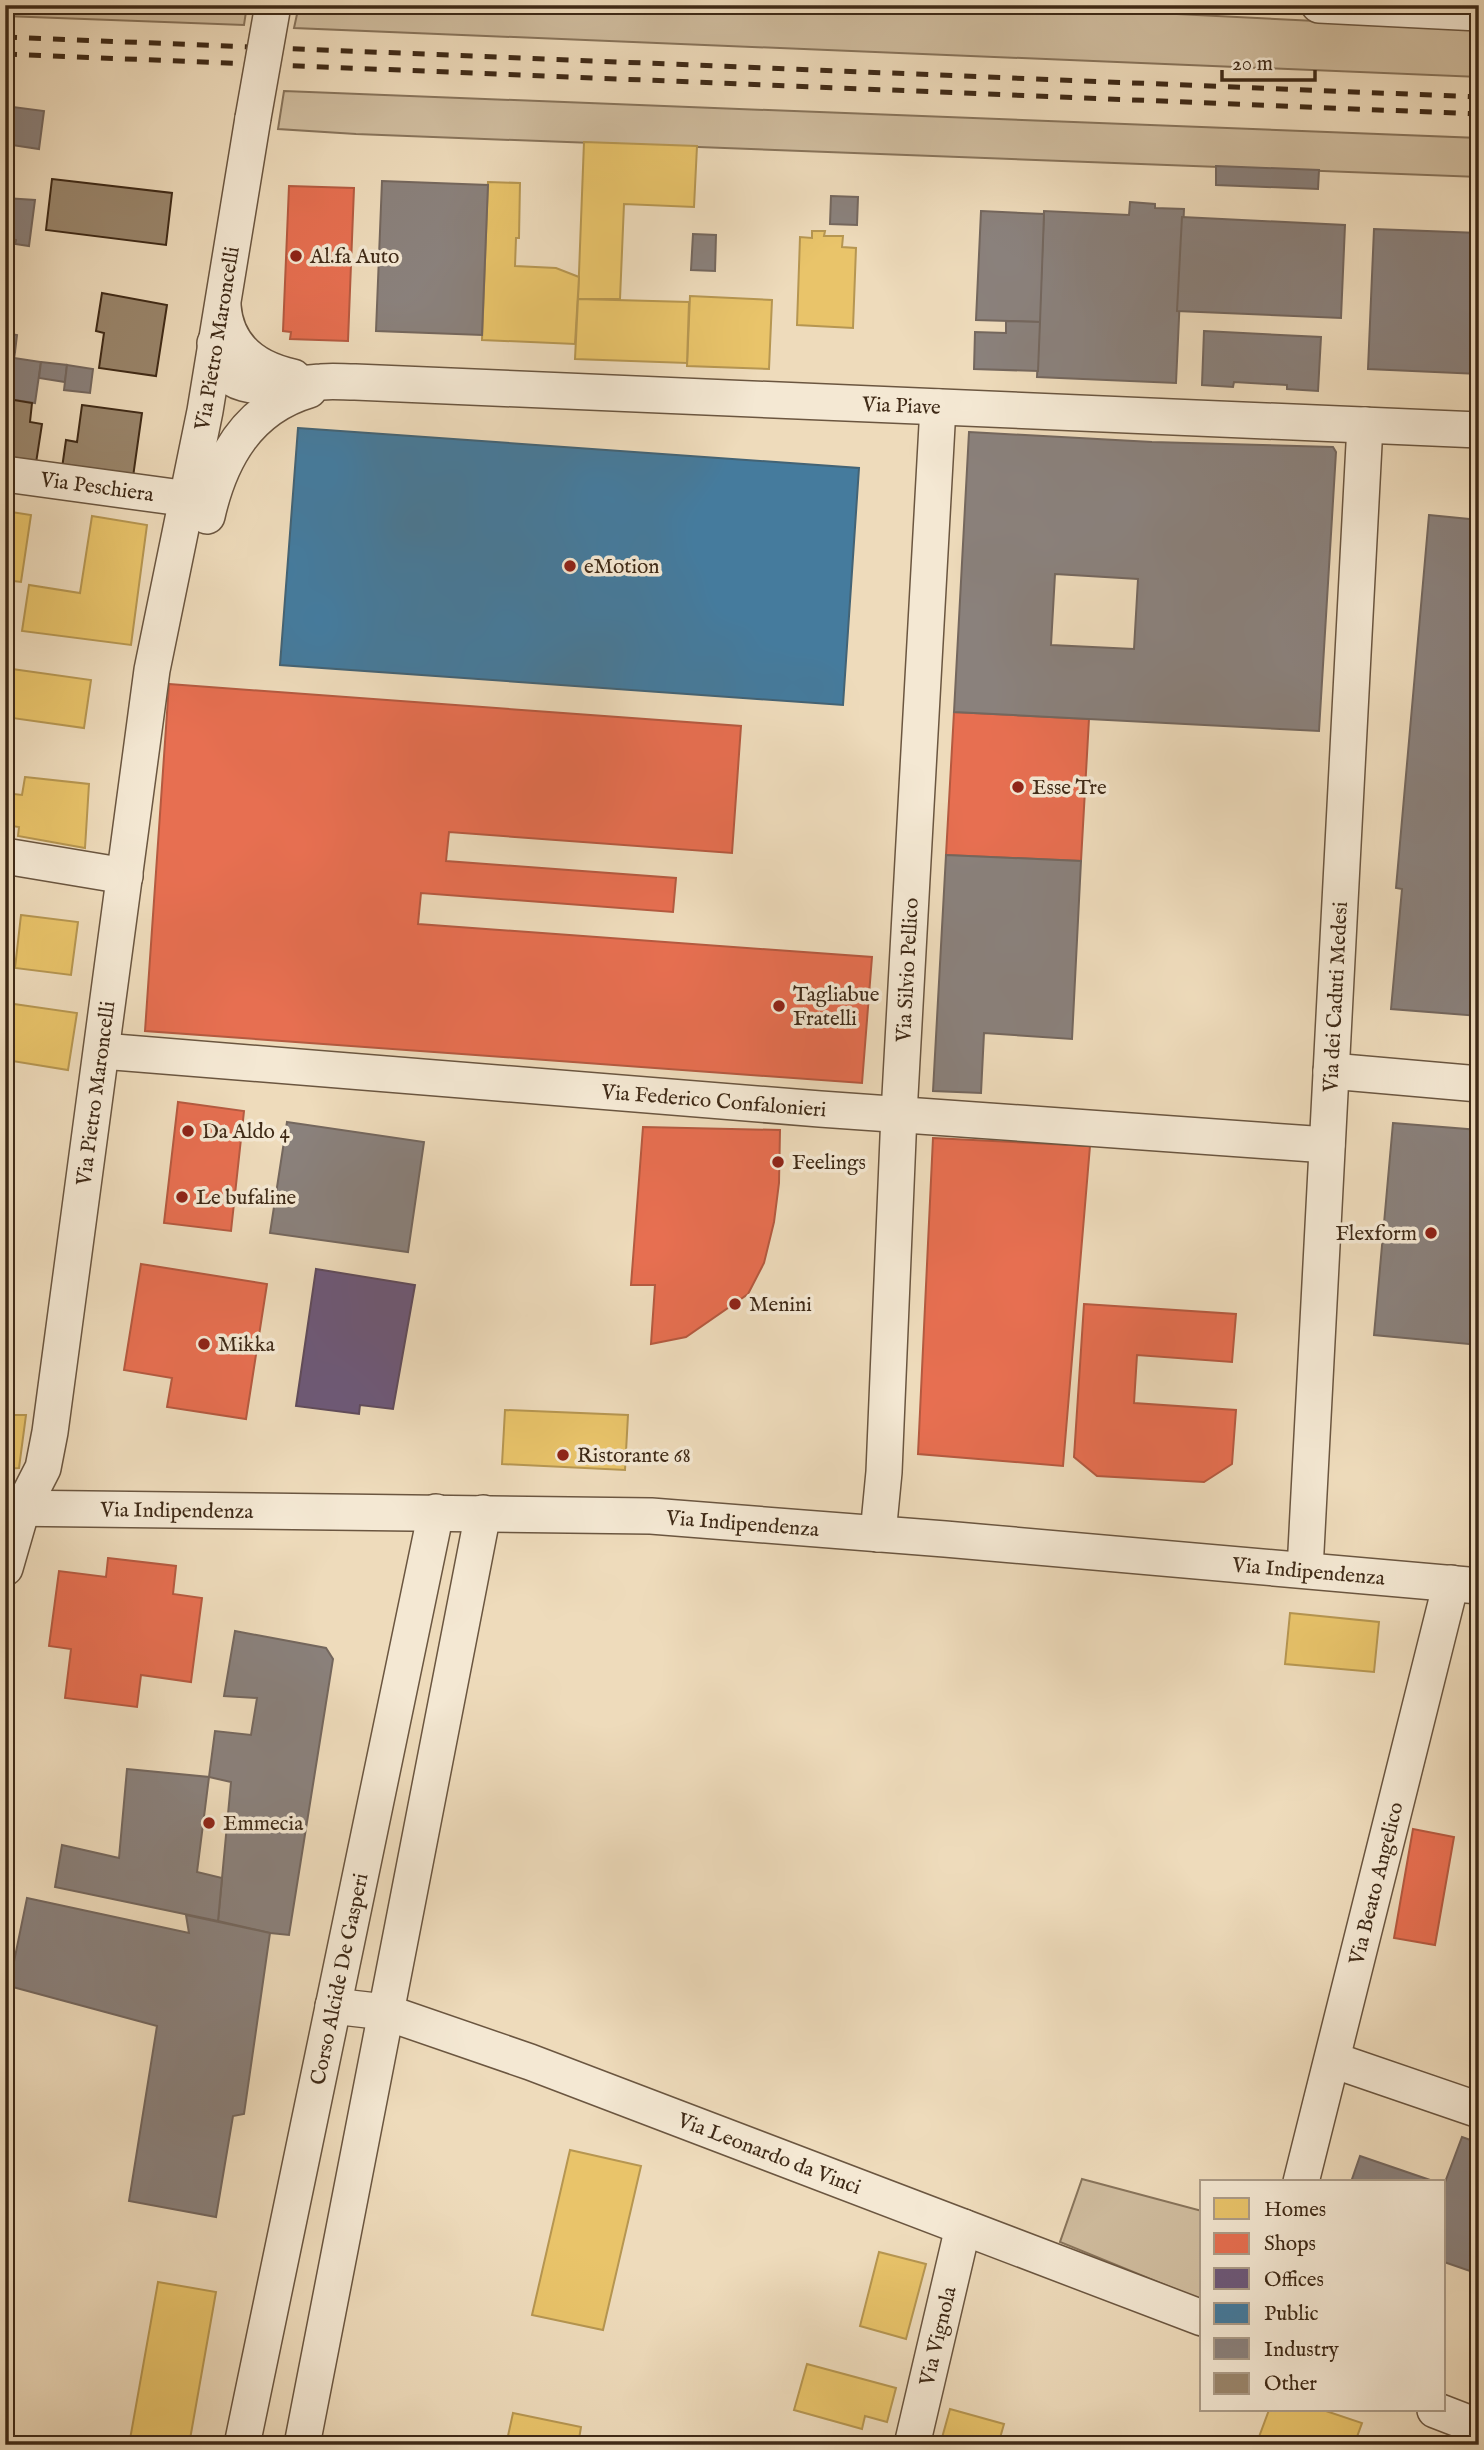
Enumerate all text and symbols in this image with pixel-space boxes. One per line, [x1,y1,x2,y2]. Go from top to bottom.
scale bar [1222,38,1314,82]
text: 20 m [1232,51,1273,78]
place label: Al.fa Auto [309,244,399,271]
street label: Via Pietro Maroncelli [189,245,247,434]
marker: Al.fa Auto [288,248,304,264]
street label: Via Piave [861,392,942,422]
street label: Via Peschiera [38,467,156,509]
place label: eMotion [584,554,660,581]
marker: eMotion [562,558,578,574]
place label: Esse Tre [1032,775,1107,802]
marker: Esse Tre [1010,779,1026,795]
street label: Via Silvio Pellico [891,897,926,1044]
street label: Via dei Caduti Medesi [1318,901,1355,1094]
place label: Tagliabue Fratelli [793,982,880,1033]
marker: Tagliabue Fratelli [771,998,787,1014]
street label: Via Pietro Maroncelli [71,999,123,1188]
street label: Via Federico Confalonieri [599,1079,827,1124]
place label: Da Aldo 4 [202,1119,290,1146]
marker: Da Aldo 4 [180,1123,196,1139]
place label: Feelings [792,1150,866,1177]
marker: Feelings [770,1154,786,1170]
place label: Le bufaline [196,1185,297,1212]
marker: Le bufaline [174,1189,190,1205]
place label: Flexform [1335,1221,1417,1248]
marker: Flexform [1423,1225,1439,1241]
place label: Menini [749,1292,812,1319]
marker: Menini [727,1296,743,1312]
place label: Mikka [218,1332,276,1359]
marker: Mikka [196,1336,212,1352]
place label: Ristorante 68 [577,1443,691,1470]
marker: Ristorante 68 [555,1447,571,1463]
street label: Via Indipendenza [99,1497,255,1526]
street label: Via Indipendenza [664,1505,821,1544]
street label: Via Indipendenza [1230,1552,1387,1593]
street label: Via Beato Angelico [1344,1799,1411,1969]
place label: Emmecia [223,1811,304,1838]
marker: Emmecia [201,1815,217,1831]
street label: Corso Alcide De Gasperi [305,1871,376,2088]
street label: Via Leonardo da Vinci [672,2107,865,2202]
legend [1200,2180,1446,2412]
text: Homes [1264,2197,1326,2224]
text: Shops [1264,2231,1316,2258]
text: Offices [1264,2267,1324,2294]
street label: Via Vignola [914,2283,964,2390]
text: Public [1264,2301,1318,2328]
text: Industry [1264,2337,1340,2364]
text: Other [1264,2371,1317,2398]

